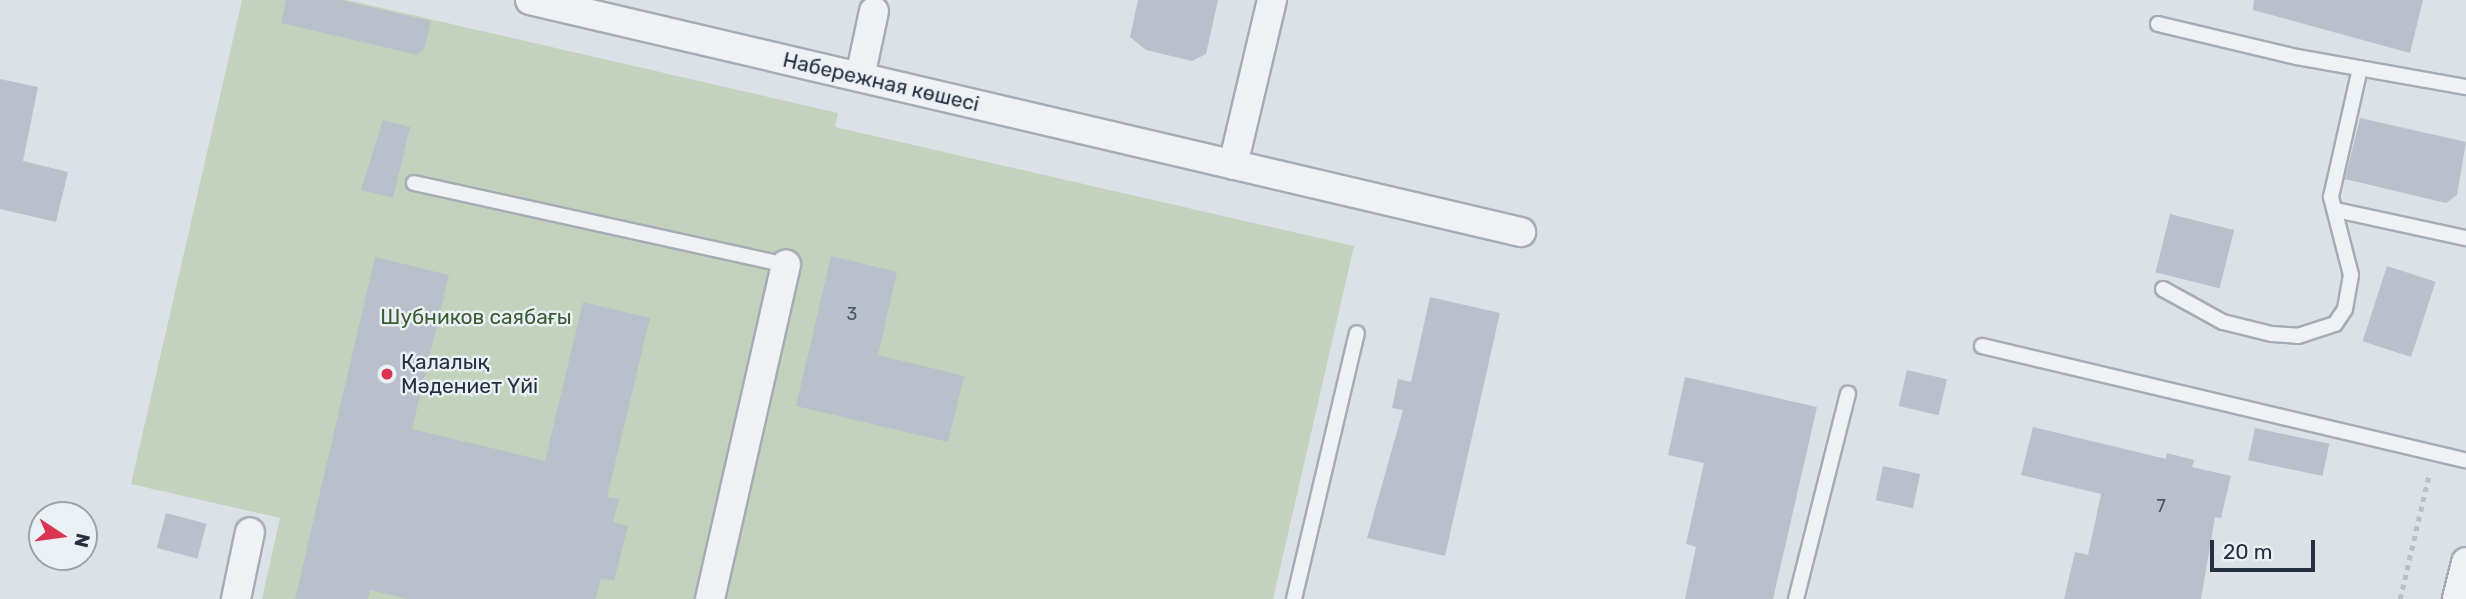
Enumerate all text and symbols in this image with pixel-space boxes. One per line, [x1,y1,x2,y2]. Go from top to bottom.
street label: Набережная көшесі [780,47,982,117]
house number: 3 [847,303,857,325]
park label: Шубников саябағы [380,304,572,330]
place label: Қалалық Мәдениет Үйі [401,349,538,399]
marker: Қалалық Мәдениет Үйі [379,366,395,382]
house number: 7 [2156,495,2166,517]
north arrow [28,501,98,571]
scale bar [2214,526,2319,570]
text: N [69,531,95,550]
text: 20 m [2223,539,2272,564]

